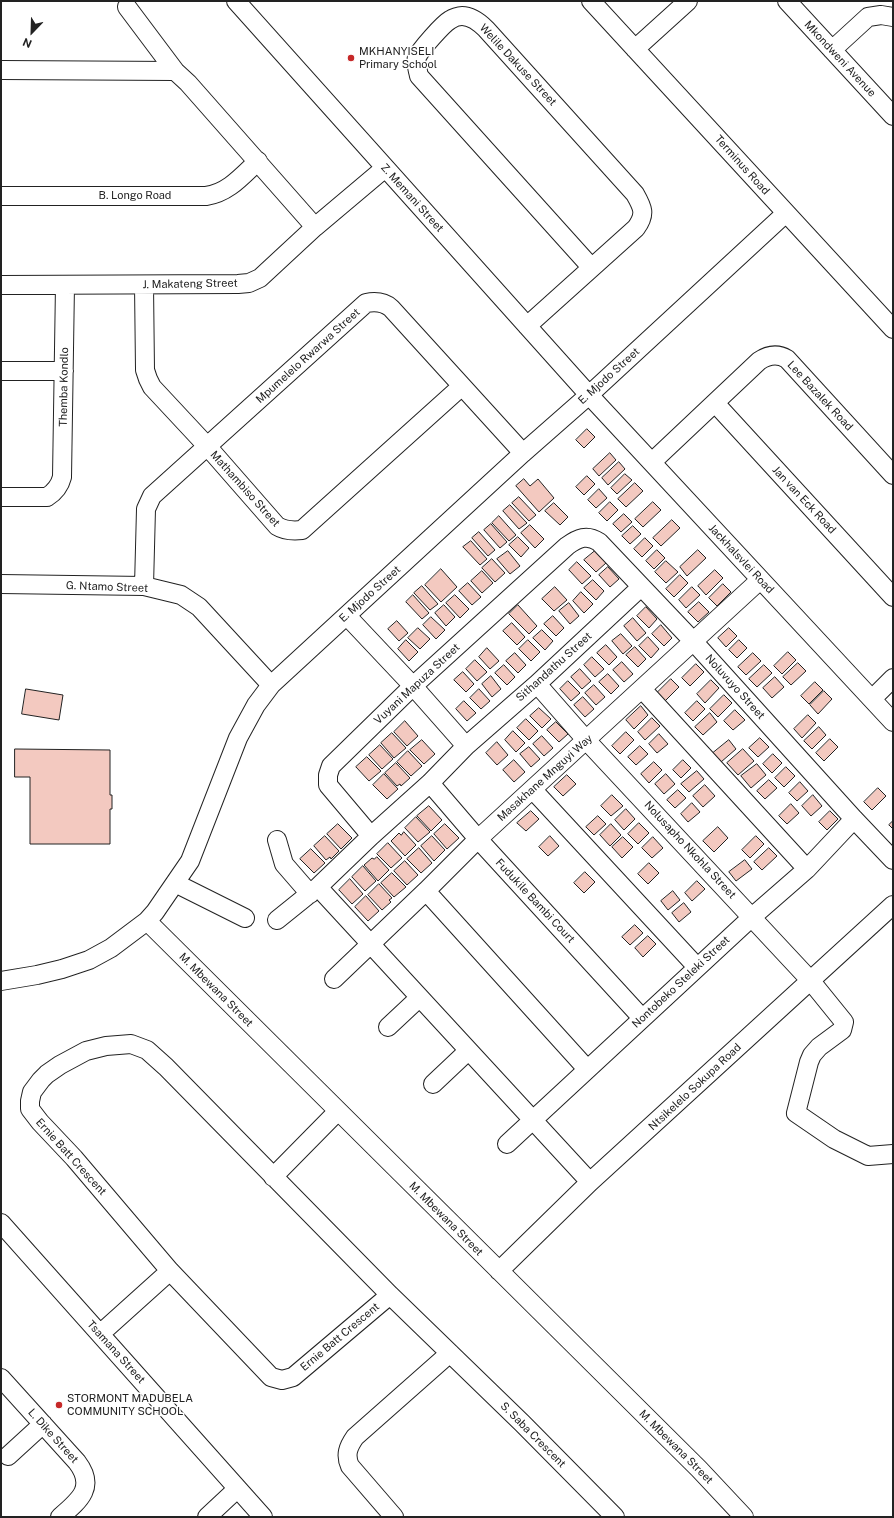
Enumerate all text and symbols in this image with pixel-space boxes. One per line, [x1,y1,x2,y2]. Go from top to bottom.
north arrow [12,12,52,52]
street label: Mkondweni Avenue [801,18,879,100]
street label: Welile Dakuse Street [477,21,559,109]
text: N [21,36,34,50]
place label: MKHANYISELI Primary School [359,45,437,71]
marker: MKHANYISELI Primary School [346,53,356,63]
street label: Terminus Road [712,132,772,198]
street label: Z. Memani Street [378,161,446,235]
street label: B. Longo Road [99,189,171,203]
street label: J. Makateng Street [142,277,238,291]
street label: Mpumelelo Rwarwa Street [253,306,363,406]
street label: E. Mjodo Street [576,345,642,407]
street label: Themba Kondlo [57,347,71,427]
street label: Lee Bazalek Road [784,358,856,434]
street label: Mathambiso Street [207,448,283,530]
street label: Jan van Eck Road [769,464,839,536]
street label: Jackhalsvlei Road [706,522,776,596]
street label: E. Mjodo Street [337,563,403,625]
street label: G. Ntamo Street [66,579,148,595]
street label: Sithandathu Street [513,630,595,704]
street label: Vuyani Mapuza Street [371,641,463,727]
street label: Noluvuyo Street [702,652,768,722]
street label: Masakhane Mnguyi Way [495,732,595,824]
street label: Nolusapho Nkohla Street [641,799,739,901]
street label: Fudukile Bambi Court [493,856,577,946]
street label: Nontobeko Steleki Street [629,933,733,1031]
street label: M. Mbewana Street [176,950,256,1030]
street label: Ntsikelelo Sokupa Road [646,1041,744,1133]
street label: Ernie Batt Crescent [33,1116,109,1198]
street label: M. Mbewana Street [406,1179,486,1259]
street label: Ernie Batt Crescent [298,1300,382,1374]
street label: Tsamana Street [84,1318,148,1386]
place label: STORMONT MADUBELA COMMUNITY SCHOOL [67,1392,193,1418]
marker: STORMONT MADUBELA COMMUNITY SCHOOL [54,1400,64,1410]
street label: S. Saba Crescent [498,1400,568,1470]
street label: L. Dike Street [25,1406,81,1466]
street label: M. Mbewana Street [636,1407,716,1487]

